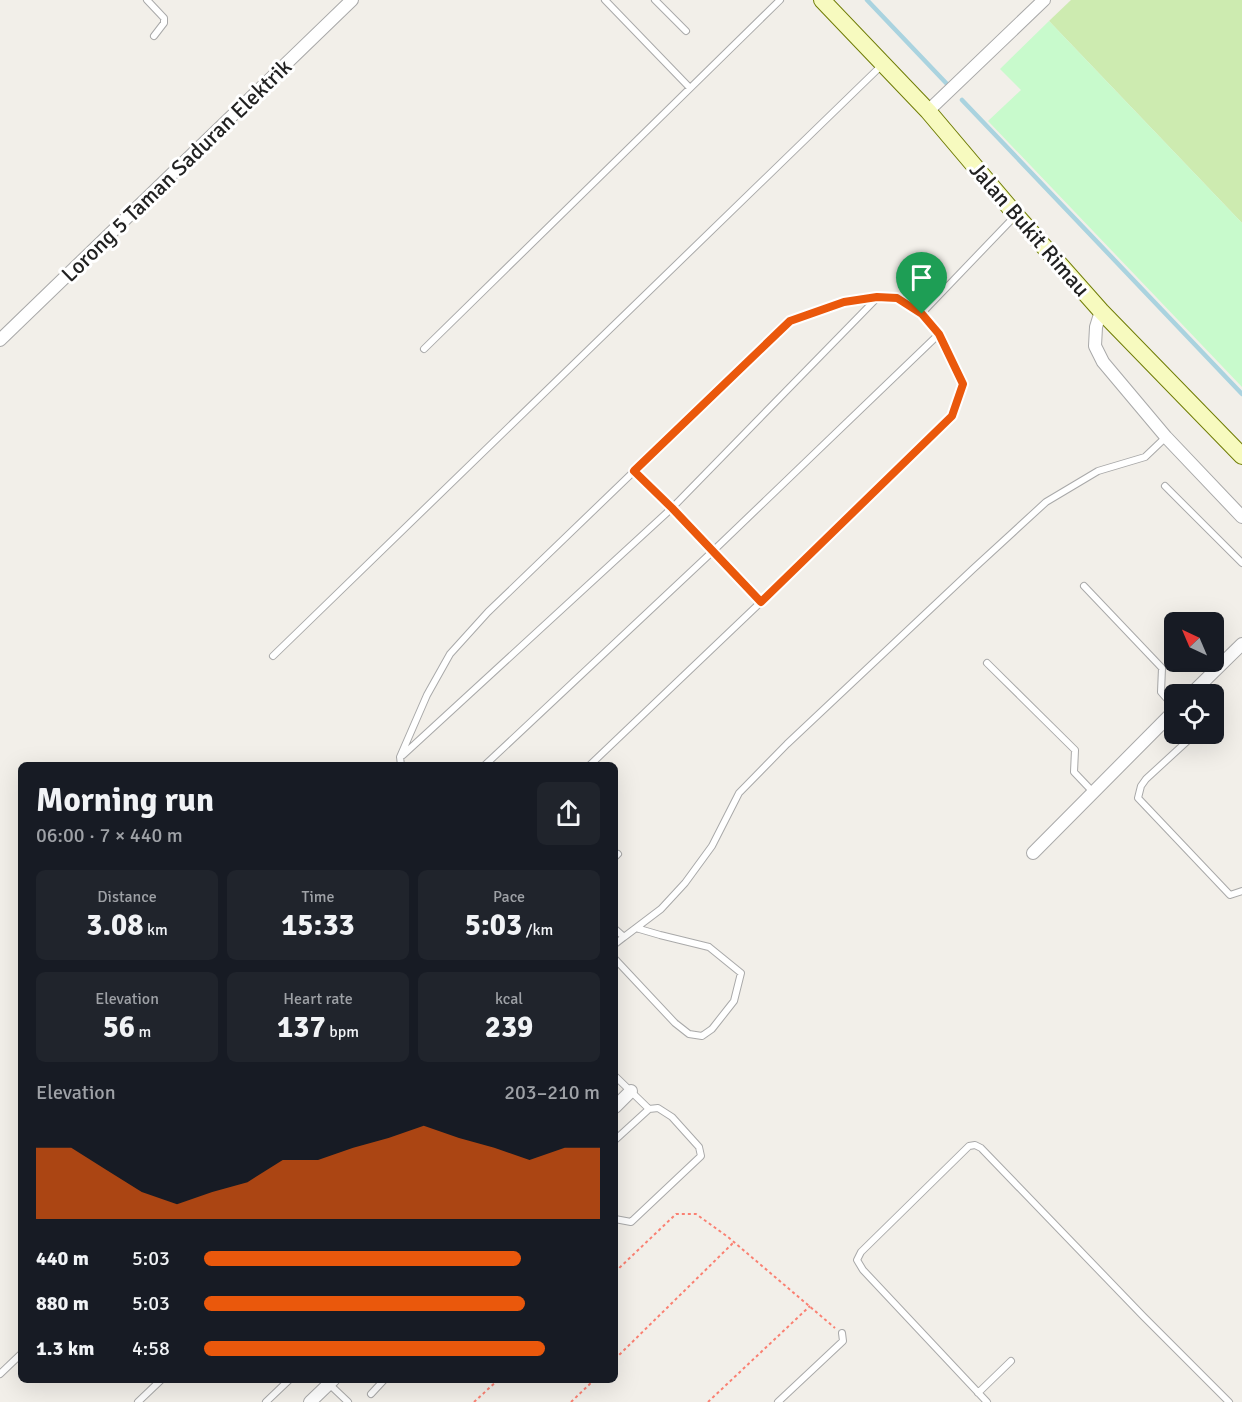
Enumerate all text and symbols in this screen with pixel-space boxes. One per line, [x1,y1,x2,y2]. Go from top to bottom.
street label: Lorong 5 Taman Saduran Elektrik [56,53,297,288]
street label: Jalan Bukit Rimau [964,157,1095,302]
pin [896,252,947,314]
icon: arrive [905,261,938,294]
north arrow [1164,612,1224,672]
map controls [1164,612,1224,744]
button: locate [1164,684,1224,744]
text: Morning run [36,780,214,821]
button: share [537,782,600,845]
text: 06:00 · 7 × 440 m [36,823,183,848]
text: Distance [97,887,157,907]
text: Time [302,887,334,907]
text: Pace [493,887,525,907]
text: 3.08 [86,907,143,944]
text: 15:33 [281,907,355,944]
text: 5:03 [465,907,522,944]
text: km [143,920,168,940]
text: /km [522,920,553,940]
text: Elevation [95,989,159,1009]
text: Heart rate [283,989,353,1009]
text: kcal [495,989,523,1009]
text: 56 [103,1009,135,1046]
text: 137 [277,1009,326,1046]
text: 239 [485,1009,533,1046]
text: m [135,1022,151,1042]
text: bpm [326,1022,359,1042]
text: Elevation [36,1080,116,1105]
text: 203–210 m [504,1080,600,1105]
text: 440 m [36,1246,89,1271]
text: 5:03 [132,1246,170,1271]
text: 880 m [36,1291,89,1316]
text: 5:03 [132,1291,170,1316]
text: 1.3 km [36,1336,94,1361]
text: 4:58 [132,1336,170,1361]

